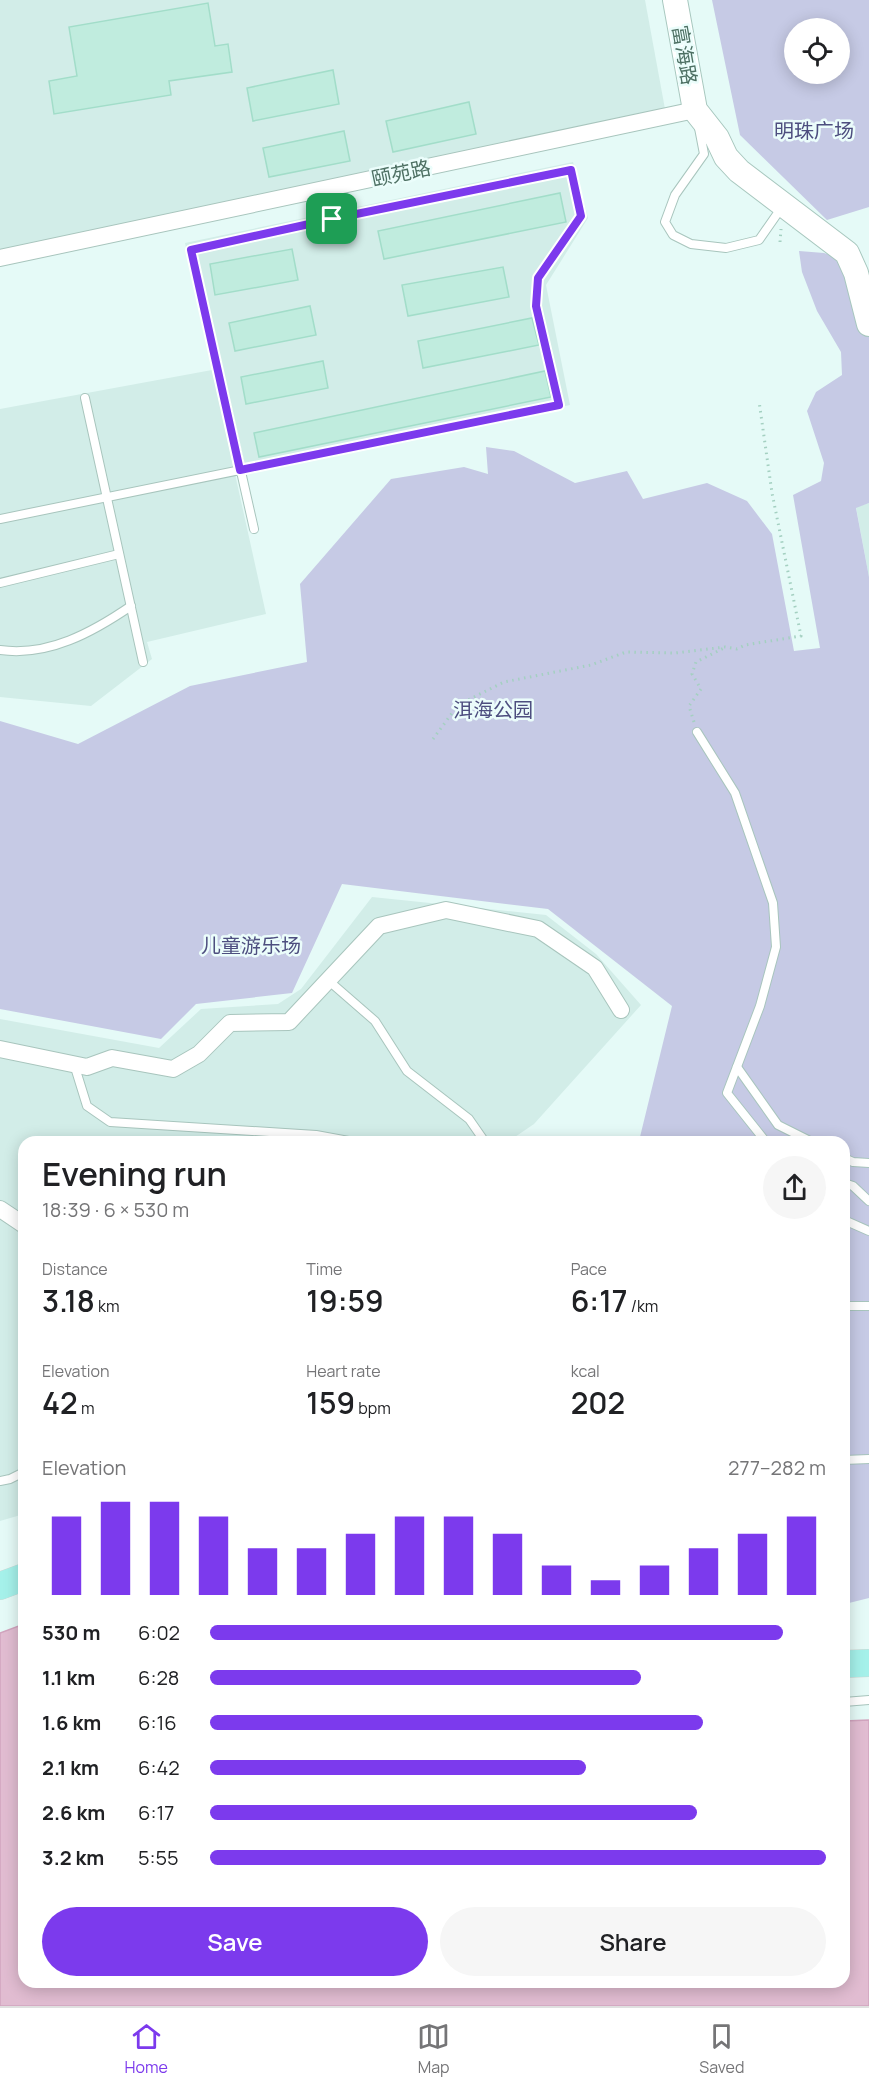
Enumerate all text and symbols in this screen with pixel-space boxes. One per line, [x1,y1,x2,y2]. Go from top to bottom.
map controls [784,18,850,84]
button: locate [784,18,850,84]
street label: 富海路 [666,23,704,87]
park label: 明珠广场 [774,117,854,144]
street label: 颐苑路 [369,154,433,192]
pin [306,193,357,244]
icon: arrive [315,202,348,235]
park label: 洱海公园 [453,696,533,723]
park label: 儿童游乐场 [201,932,301,959]
text: Evening run [42,1151,227,1196]
button: share [763,1156,826,1219]
text: 18:39 · 6 × 530 m [42,1196,189,1223]
text: Distance [42,1258,108,1280]
text: Time [306,1258,342,1280]
text: Pace [571,1258,607,1280]
text: 3.18 [42,1280,95,1321]
text: 19:59 [306,1280,384,1321]
text: 6:17 [571,1280,628,1321]
text: km [95,1295,120,1317]
text: /km [628,1295,658,1317]
text: Elevation [42,1360,110,1382]
text: Heart rate [306,1360,381,1382]
text: kcal [571,1360,600,1382]
text: 42 [42,1382,78,1423]
text: 159 [306,1382,355,1423]
text: 202 [571,1382,625,1423]
text: m [78,1397,94,1419]
text: bpm [355,1397,391,1419]
text: Elevation [42,1454,126,1481]
text: 277–282 m [728,1454,826,1481]
text: 530 m [42,1619,101,1646]
text: 6:02 [138,1619,180,1646]
text: 1.1 km [42,1664,95,1691]
text: 6:28 [138,1664,179,1691]
text: 1.6 km [42,1709,101,1736]
text: 6:16 [138,1709,177,1736]
text: 2.1 km [42,1754,99,1781]
text: 6:42 [138,1754,180,1781]
text: 2.6 km [42,1799,105,1826]
text: 6:17 [138,1799,174,1826]
text: 3.2 km [42,1844,104,1871]
text: 5:55 [138,1844,179,1871]
button: Save [42,1907,428,1976]
button: Share [440,1907,826,1976]
tab: Home [125,2020,168,2078]
tab: Map [417,2020,450,2078]
tab: Saved [699,2020,744,2078]

